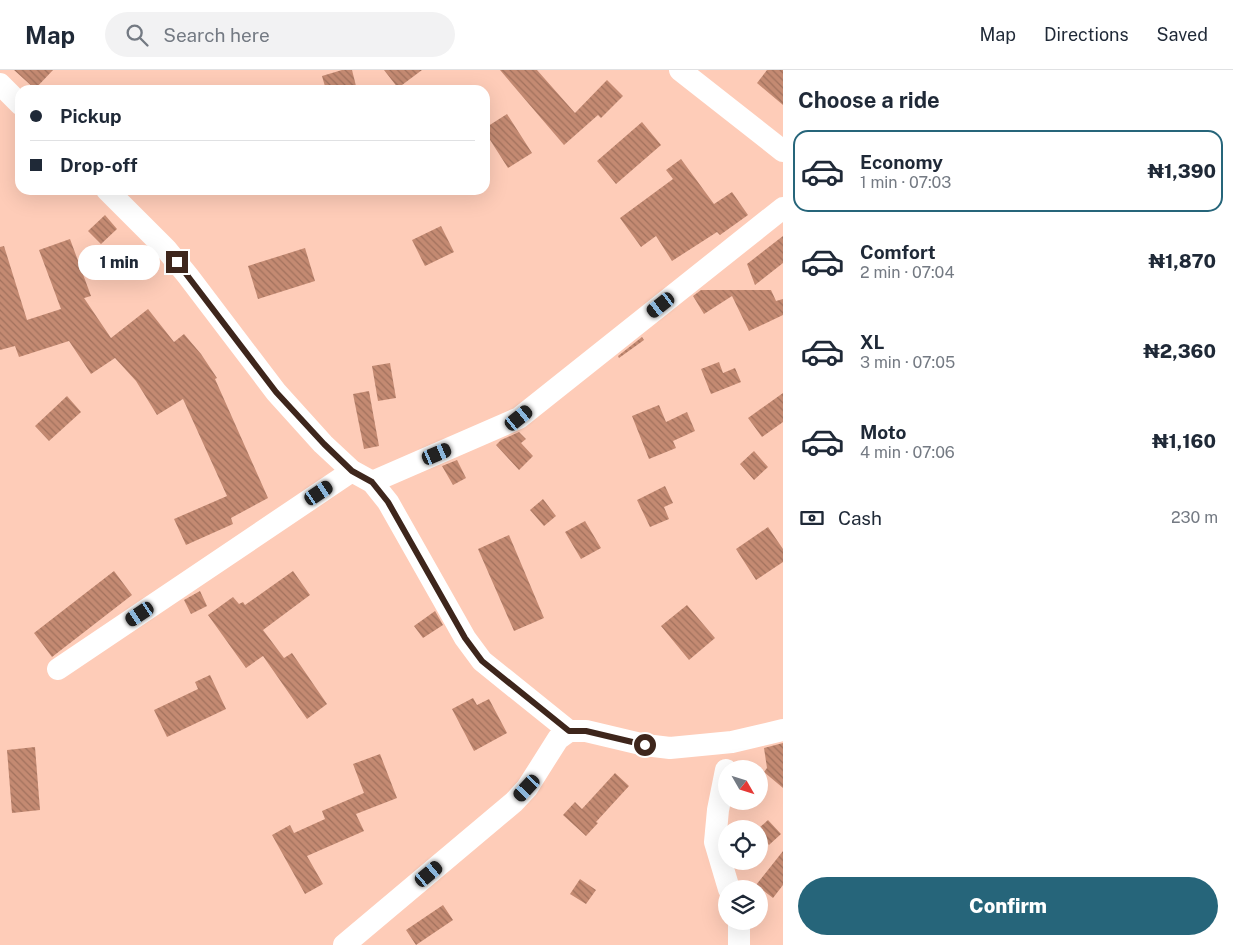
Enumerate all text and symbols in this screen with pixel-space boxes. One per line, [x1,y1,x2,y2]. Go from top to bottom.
search box [105,12,455,57]
text: Map [25,21,75,49]
icon: search [123,21,151,49]
text: Search here [163,24,270,46]
text: Map [979,24,1016,45]
text: Directions [1044,24,1129,45]
text: Saved [1157,24,1208,45]
text: Choose a ride [798,87,940,113]
text: Pickup [60,105,122,127]
icon: car [800,149,845,194]
text: Economy [860,151,943,173]
text: Drop-off [60,154,137,176]
text: ₦1,390 [1147,160,1216,182]
text: 1 min · 07:03 [860,173,951,192]
icon: car [800,239,845,284]
text: Comfort [860,241,936,263]
callout: 1 min [77,244,160,280]
text: ₦1,870 [1149,250,1216,272]
route end [166,251,188,273]
text: 1 min [99,253,139,272]
text: 2 min · 07:04 [860,263,954,282]
car [644,290,677,320]
icon: car [800,329,845,374]
text: XL [860,331,885,353]
text: ₦2,360 [1143,340,1216,362]
text: 3 min · 07:05 [860,353,955,372]
car [502,403,535,433]
icon: car [800,419,845,464]
text: Moto [860,421,906,443]
text: ₦1,160 [1152,430,1216,452]
car [420,441,453,467]
text: 4 min · 07:06 [860,443,955,462]
car [302,478,335,508]
icon: cash [798,504,826,532]
text: Cash [838,507,882,529]
text: 230 m [1171,508,1218,527]
car [123,599,156,629]
route start [634,734,656,756]
north arrow [718,760,768,810]
map controls [718,760,768,930]
car [511,772,542,804]
button: locate [718,820,768,870]
car [412,859,445,889]
button: Confirm [798,877,1218,935]
button: layers [718,880,768,930]

